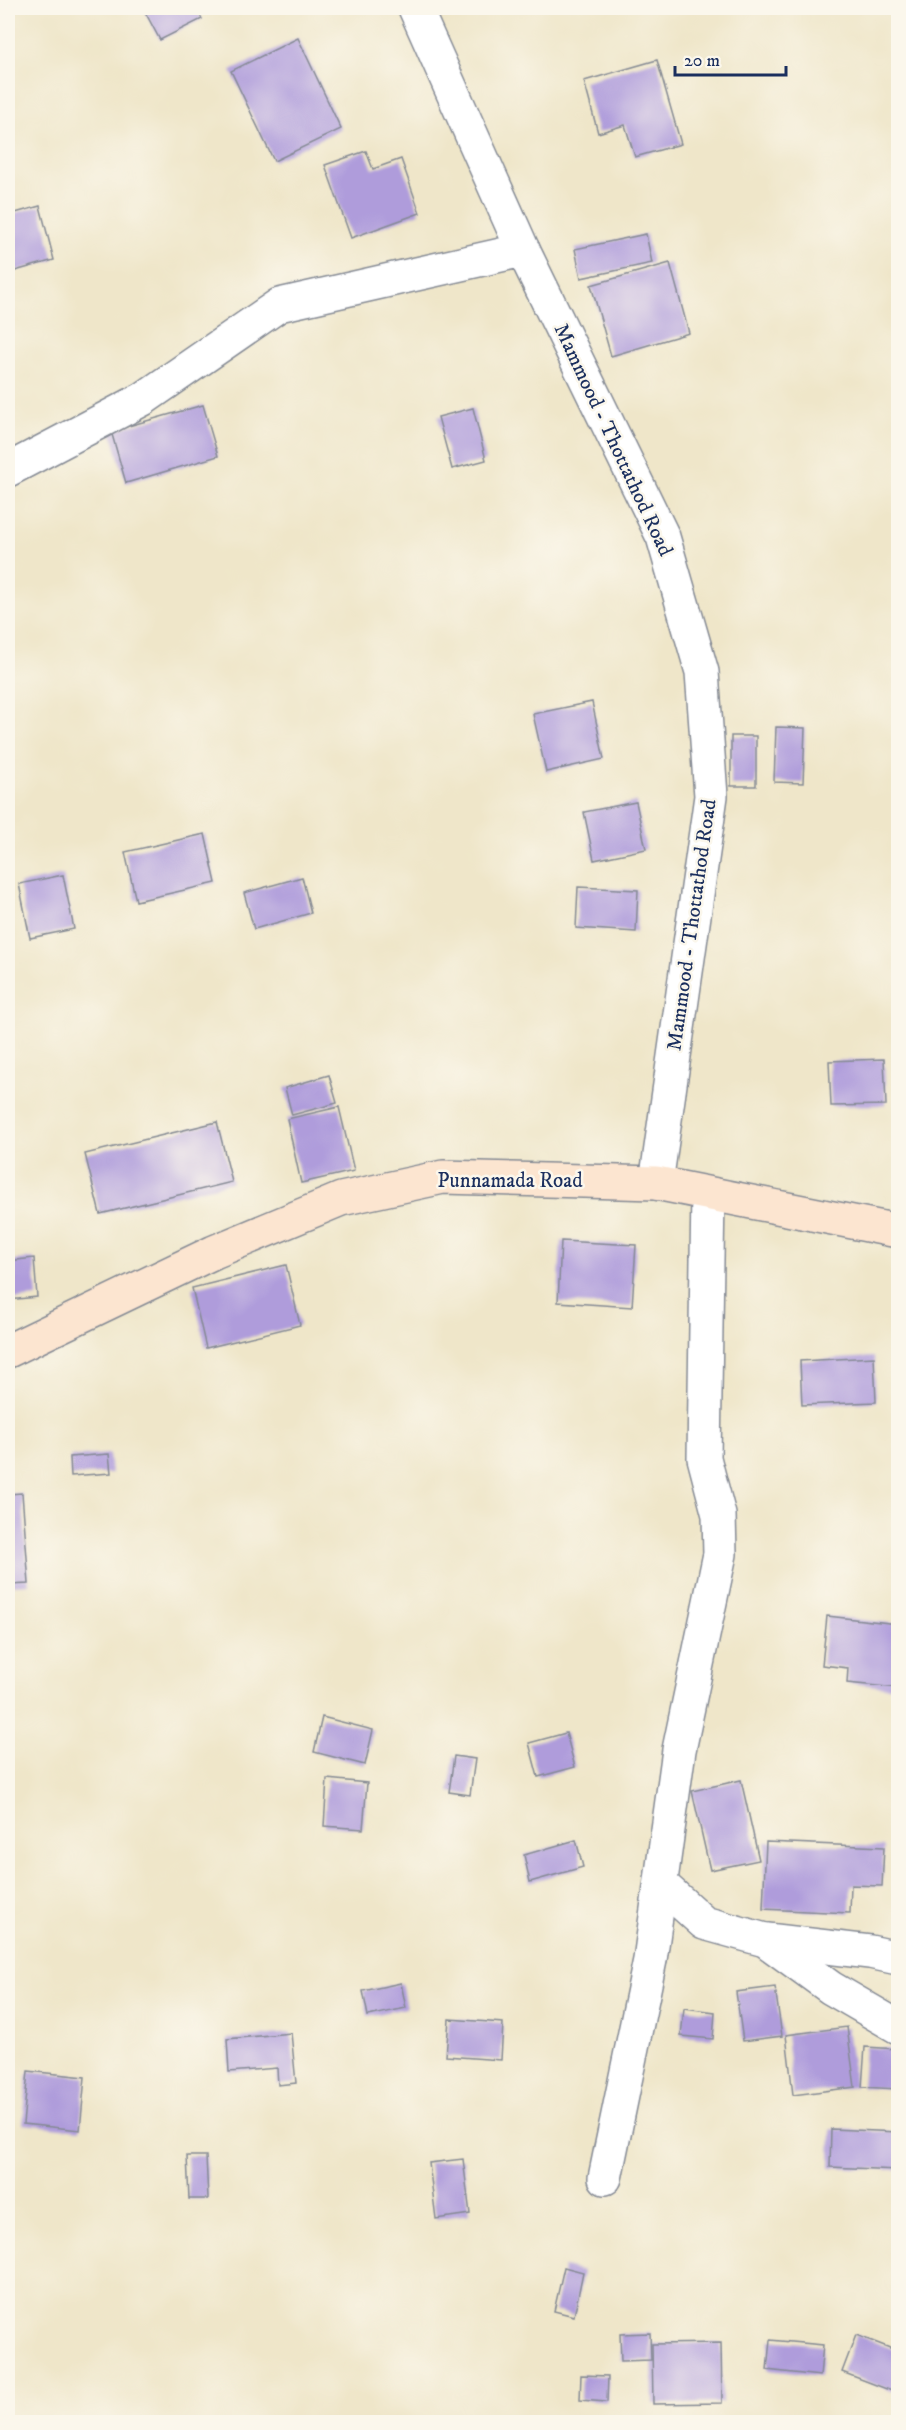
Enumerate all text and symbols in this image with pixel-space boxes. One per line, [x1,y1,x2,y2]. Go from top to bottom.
scale bar [675,39,786,77]
text: 20 m [684,50,720,72]
street label: Mammood - Thottathod Road [548,319,679,561]
street label: Mammood - Thottathod Road [661,797,723,1052]
street label: Punnamada Road [437,1168,583,1194]

